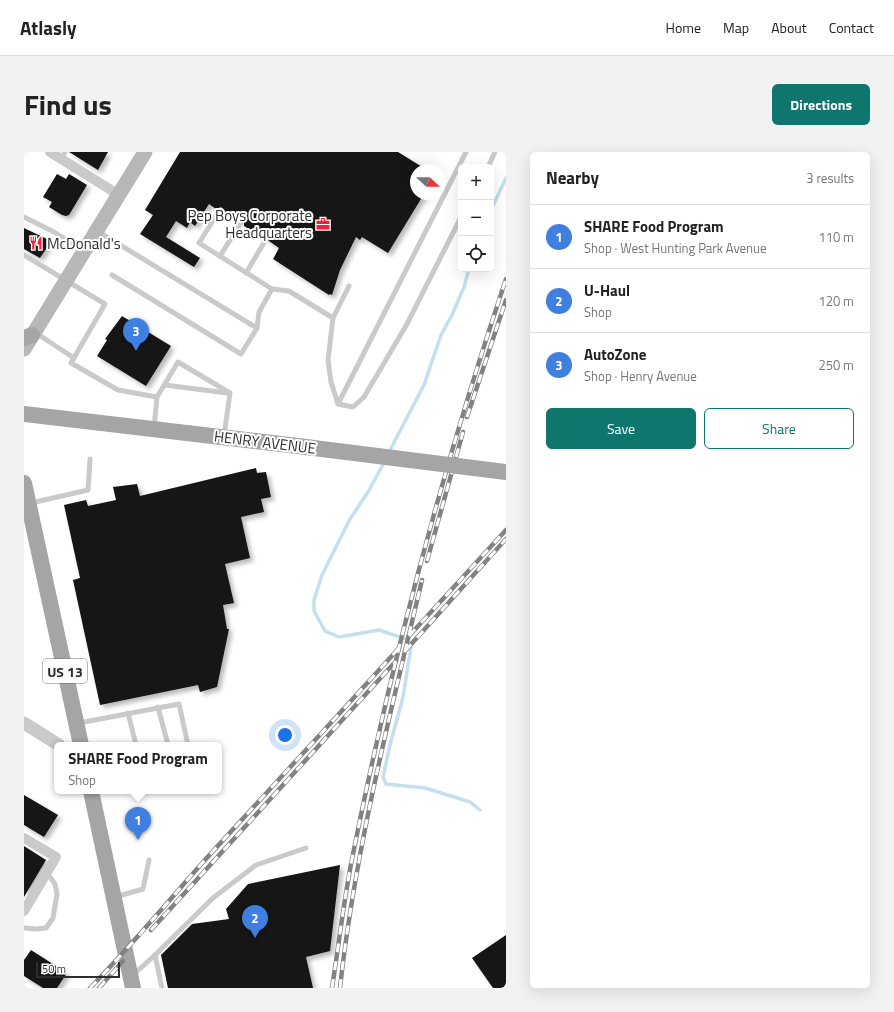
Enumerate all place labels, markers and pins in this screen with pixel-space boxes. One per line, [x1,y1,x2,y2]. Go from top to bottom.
place label: Pep Boys Corporate Headquarters [187,204,312,244]
office icon: Pep Boys Corporate Headquarters [315,216,331,232]
place label: McDonald's [47,232,121,255]
restaurant icon: McDonald's [28,235,44,251]
pin: 3 [123,318,149,351]
pin: 1 [125,807,151,840]
pin: 2 [242,905,268,938]

